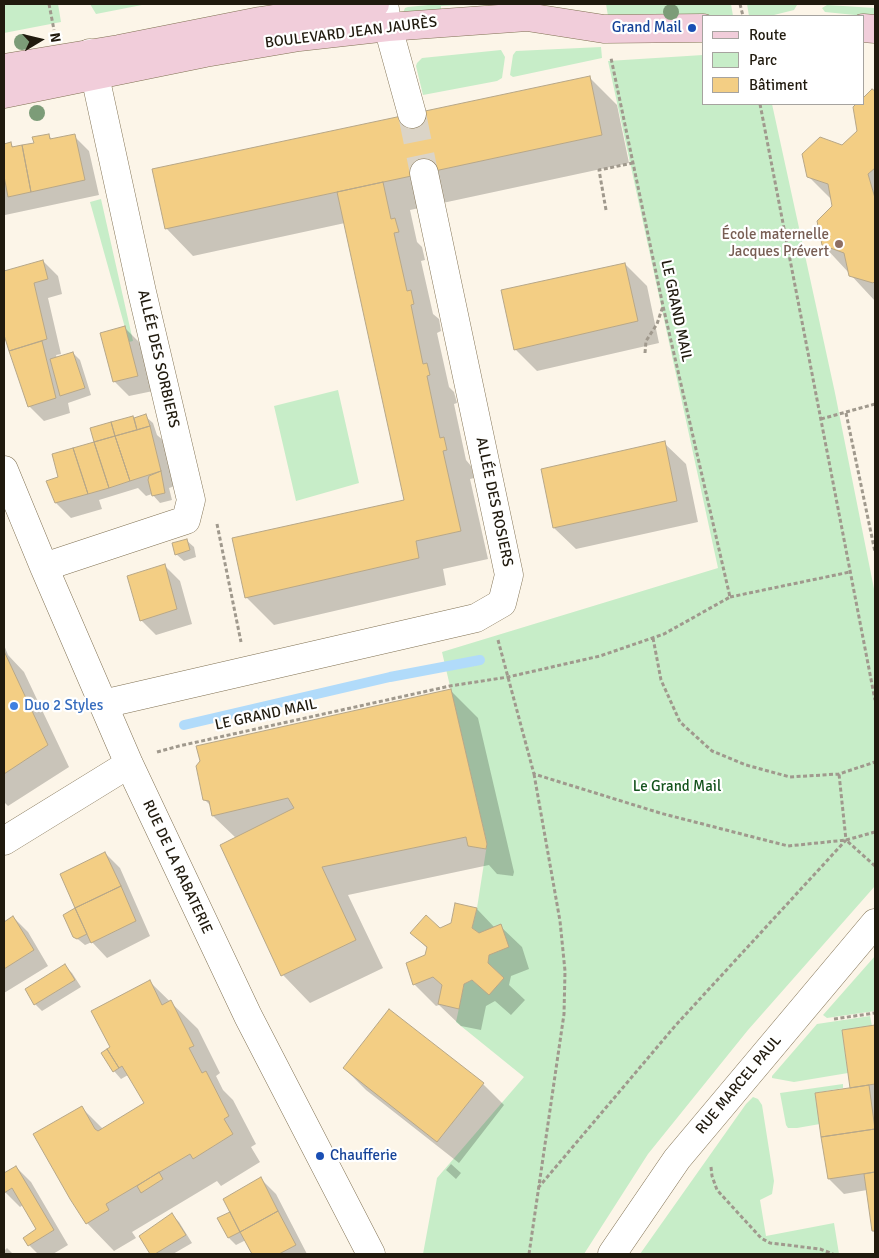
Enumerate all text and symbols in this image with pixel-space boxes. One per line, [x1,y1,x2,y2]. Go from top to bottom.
street label: BOULEVARD JEAN JAURÈS [264,14,438,52]
north arrow [15,15,65,65]
legend [702,15,864,105]
place label: Grand Mail [612,19,682,37]
marker: Grand Mail [686,22,698,34]
text: Route [749,26,786,44]
text: N [46,31,64,44]
text: Parc [749,51,777,69]
text: Bâtiment [749,76,808,94]
place label: École maternelle Jacques Prévert [722,226,829,261]
marker: École maternelle Jacques Prévert [833,238,845,250]
street label: LE GRAND MAIL [656,258,696,364]
street label: ALLÉE DES SORBIERS [133,288,183,430]
street label: ALLÉE DES ROSIERS [471,436,517,568]
street label: LE GRAND MAIL [213,695,319,735]
place label: Duo 2 Styles [24,697,103,715]
marker: Duo 2 Styles [8,700,20,712]
park label: Le Grand Mail [633,778,721,796]
street label: RUE DE LA RABATERIE [138,797,216,937]
street label: RUE MARCEL PAUL [692,1032,786,1138]
place label: Chaufferie [330,1147,397,1165]
marker: Chaufferie [314,1150,326,1162]

